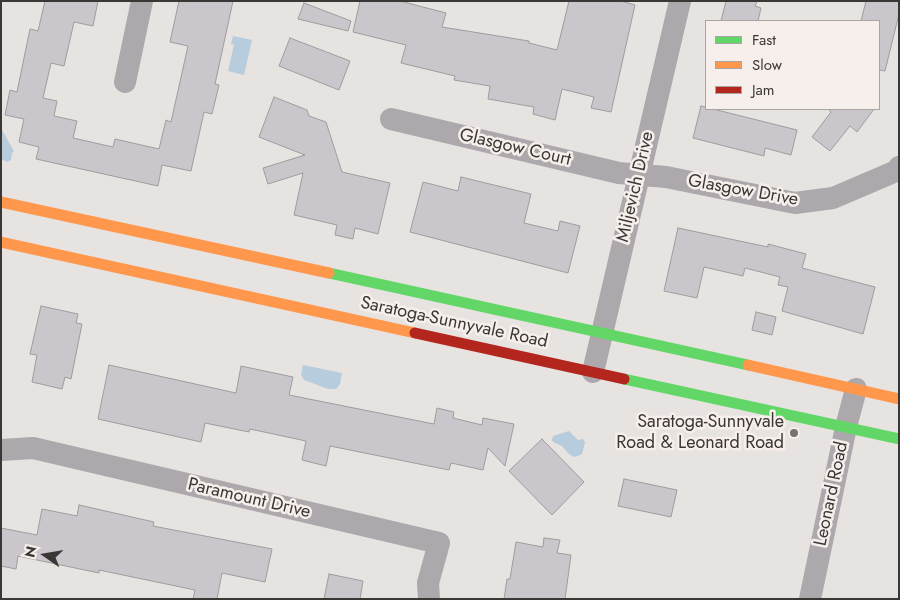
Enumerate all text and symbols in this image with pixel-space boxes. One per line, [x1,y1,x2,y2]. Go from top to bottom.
legend [705,20,880,110]
text: Fast [752,29,776,51]
text: Slow [752,54,782,76]
text: Jam [752,79,775,101]
street label: Glasgow Court [457,125,573,171]
street label: Miljevich Drive [613,130,659,244]
street label: Glasgow Drive [686,171,800,211]
street label: Saratoga-Sunnyvale Road [358,293,550,353]
place label: Saratoga-Sunnyvale Road & Leonard Road [616,412,784,454]
marker: Saratoga-Sunnyvale Road & Leonard Road [788,427,800,439]
street label: Leonard Road [810,440,854,548]
street label: Paramount Drive [186,474,312,524]
north arrow [20,530,70,580]
text: N [19,544,41,559]

